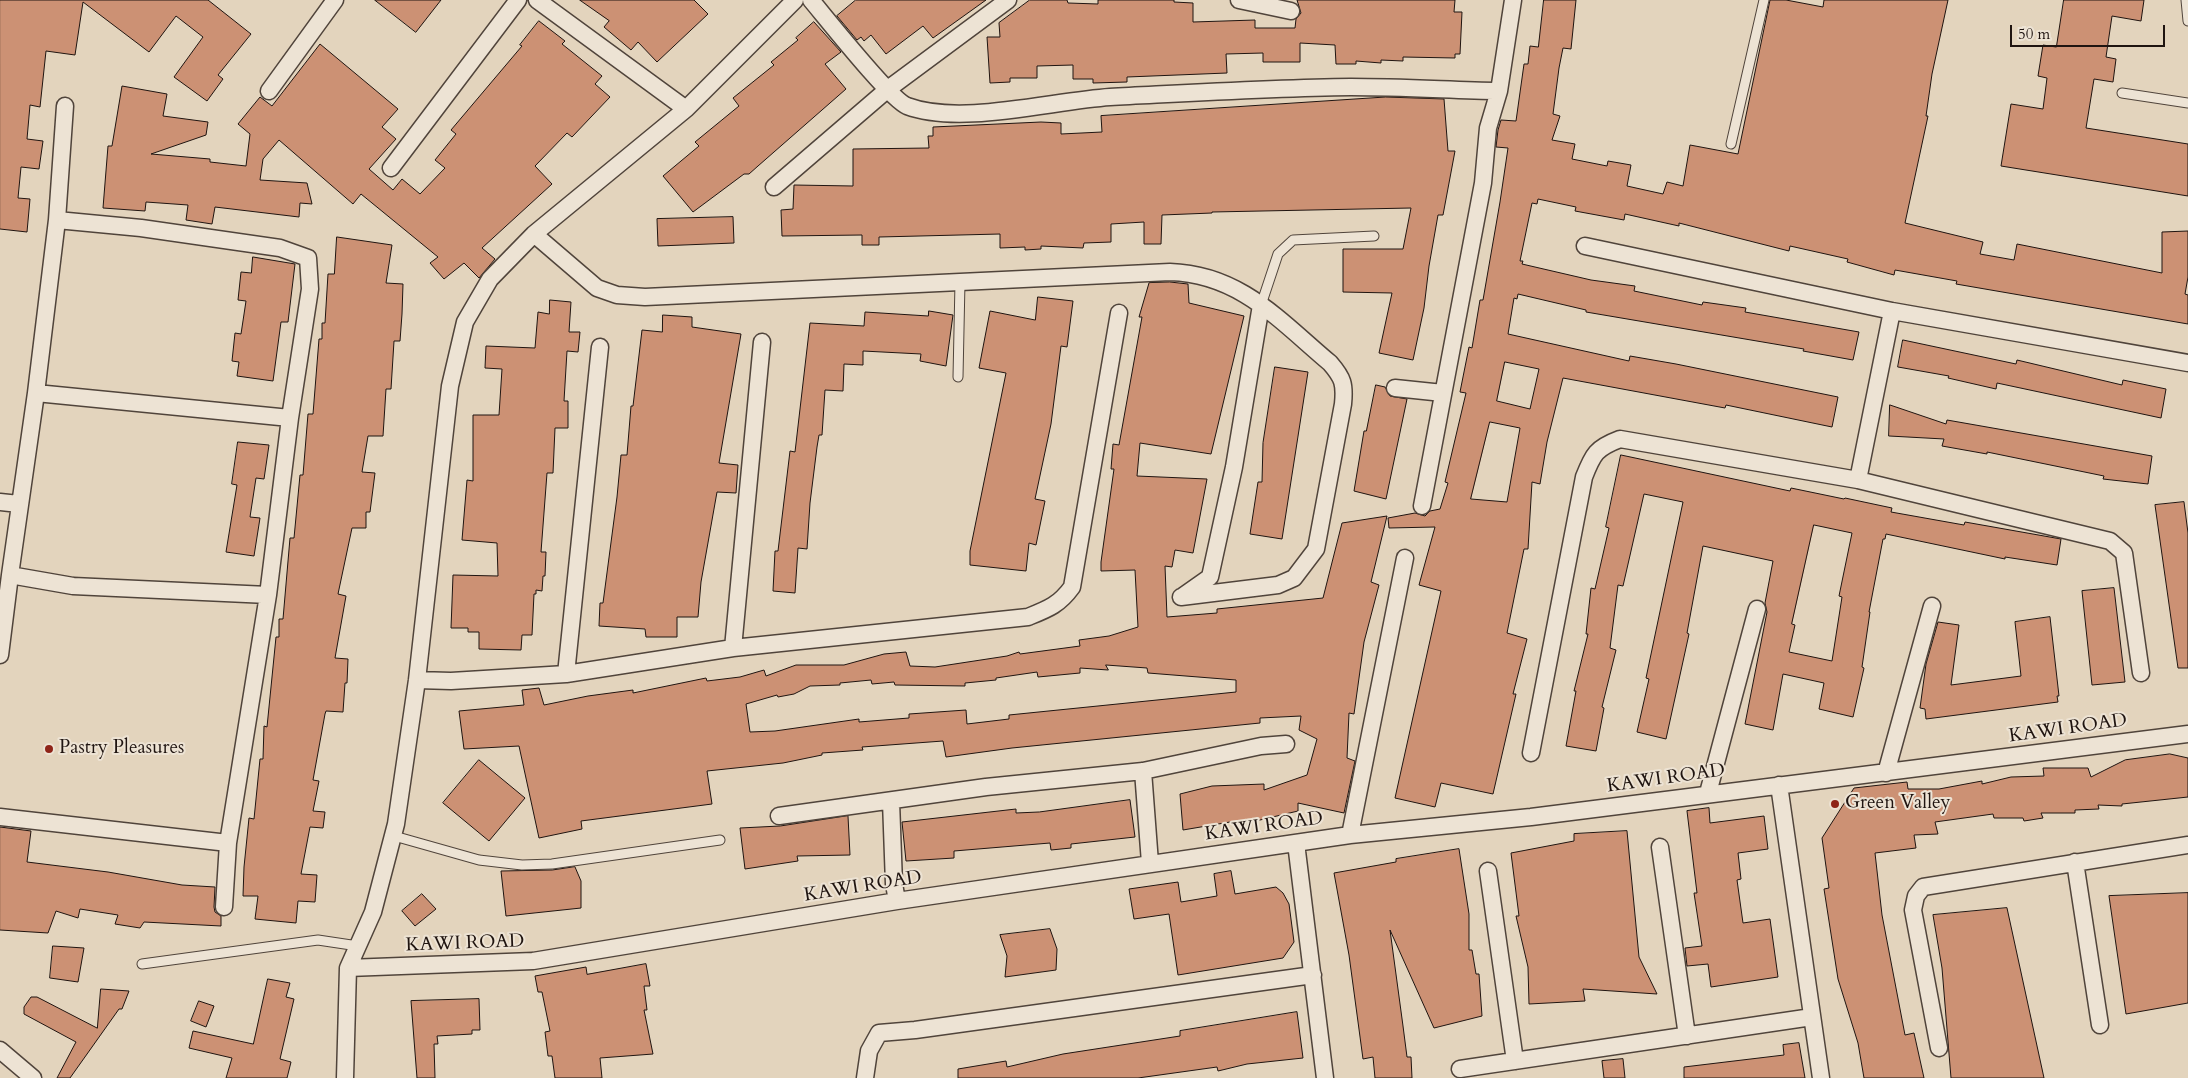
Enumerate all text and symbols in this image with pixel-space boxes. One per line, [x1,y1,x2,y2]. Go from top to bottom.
scale bar [2013,15,2168,47]
text: 50 m [2018,24,2050,44]
street label: KAWI ROAD [2008,709,2128,749]
place label: Pastry Pleasures [59,738,184,760]
marker: Pastry Pleasures [43,743,55,755]
street label: KAWI ROAD [1606,759,1726,799]
place label: Green Valley [1845,793,1951,815]
marker: Green Valley [1829,798,1841,810]
street label: KAWI ROAD [1204,807,1324,847]
street label: KAWI ROAD [803,866,923,908]
street label: KAWI ROAD [405,931,525,957]

